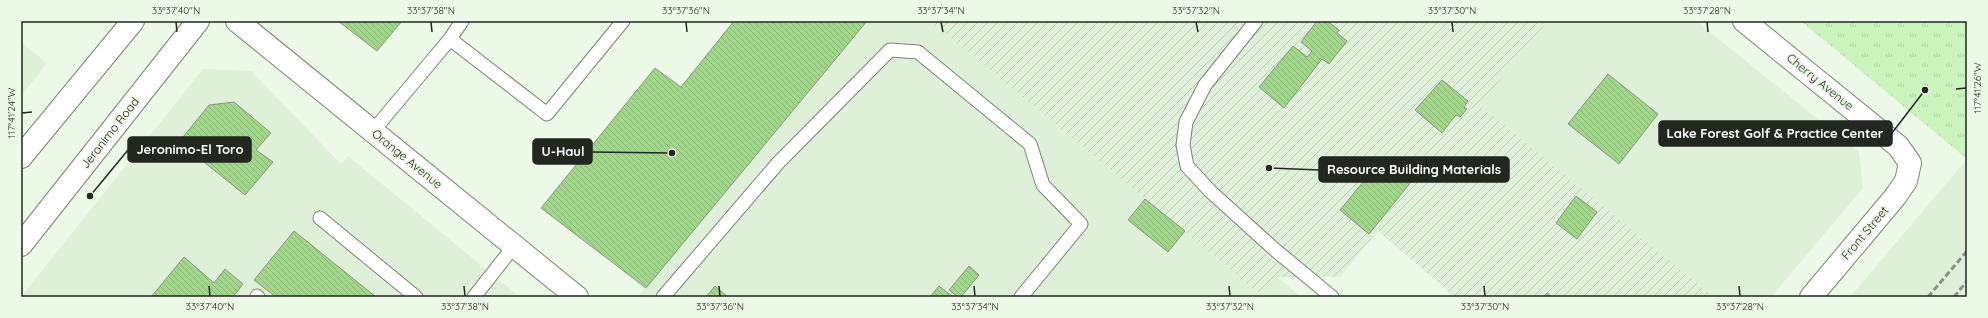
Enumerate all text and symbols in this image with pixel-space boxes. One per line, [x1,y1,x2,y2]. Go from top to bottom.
text: 33°37'40"N [152,4,200,17]
text: 33°37'38"N [407,4,455,17]
text: 33°37'36"N [662,4,710,17]
text: 33°37'34"N [917,4,965,17]
text: 33°37'32"N [1172,4,1220,17]
text: 33°37'30"N [1428,4,1476,17]
text: 33°37'28"N [1683,4,1731,17]
street label: Cherry Avenue [1784,50,1857,113]
text: 117°41'26"W [1971,62,1984,114]
text: 117°41'24"W [5,87,18,138]
street label: Jeronimo Road [77,94,142,171]
callout: Lake Forest Golf & Practice Center [1659,121,1892,146]
text: Lake Forest Golf & Practice Center [1666,125,1884,141]
street label: Orange Avenue [369,126,446,192]
callout: Jeronimo-El Toro [128,137,251,162]
callout: U-Haul [533,139,592,164]
text: Jeronimo-El Toro [136,141,244,157]
text: U-Haul [542,143,584,159]
callout: Resource Building Materials [1319,157,1509,182]
text: Resource Building Materials [1327,161,1501,177]
street label: Front Street [1838,203,1891,263]
text: 33°37'40"N [186,300,234,313]
text: 33°37'38"N [441,300,489,313]
text: 33°37'36"N [696,300,744,313]
text: 33°37'34"N [951,300,999,313]
text: 33°37'32"N [1206,300,1254,313]
text: 33°37'30"N [1461,300,1509,313]
text: 33°37'28"N [1716,300,1764,313]

